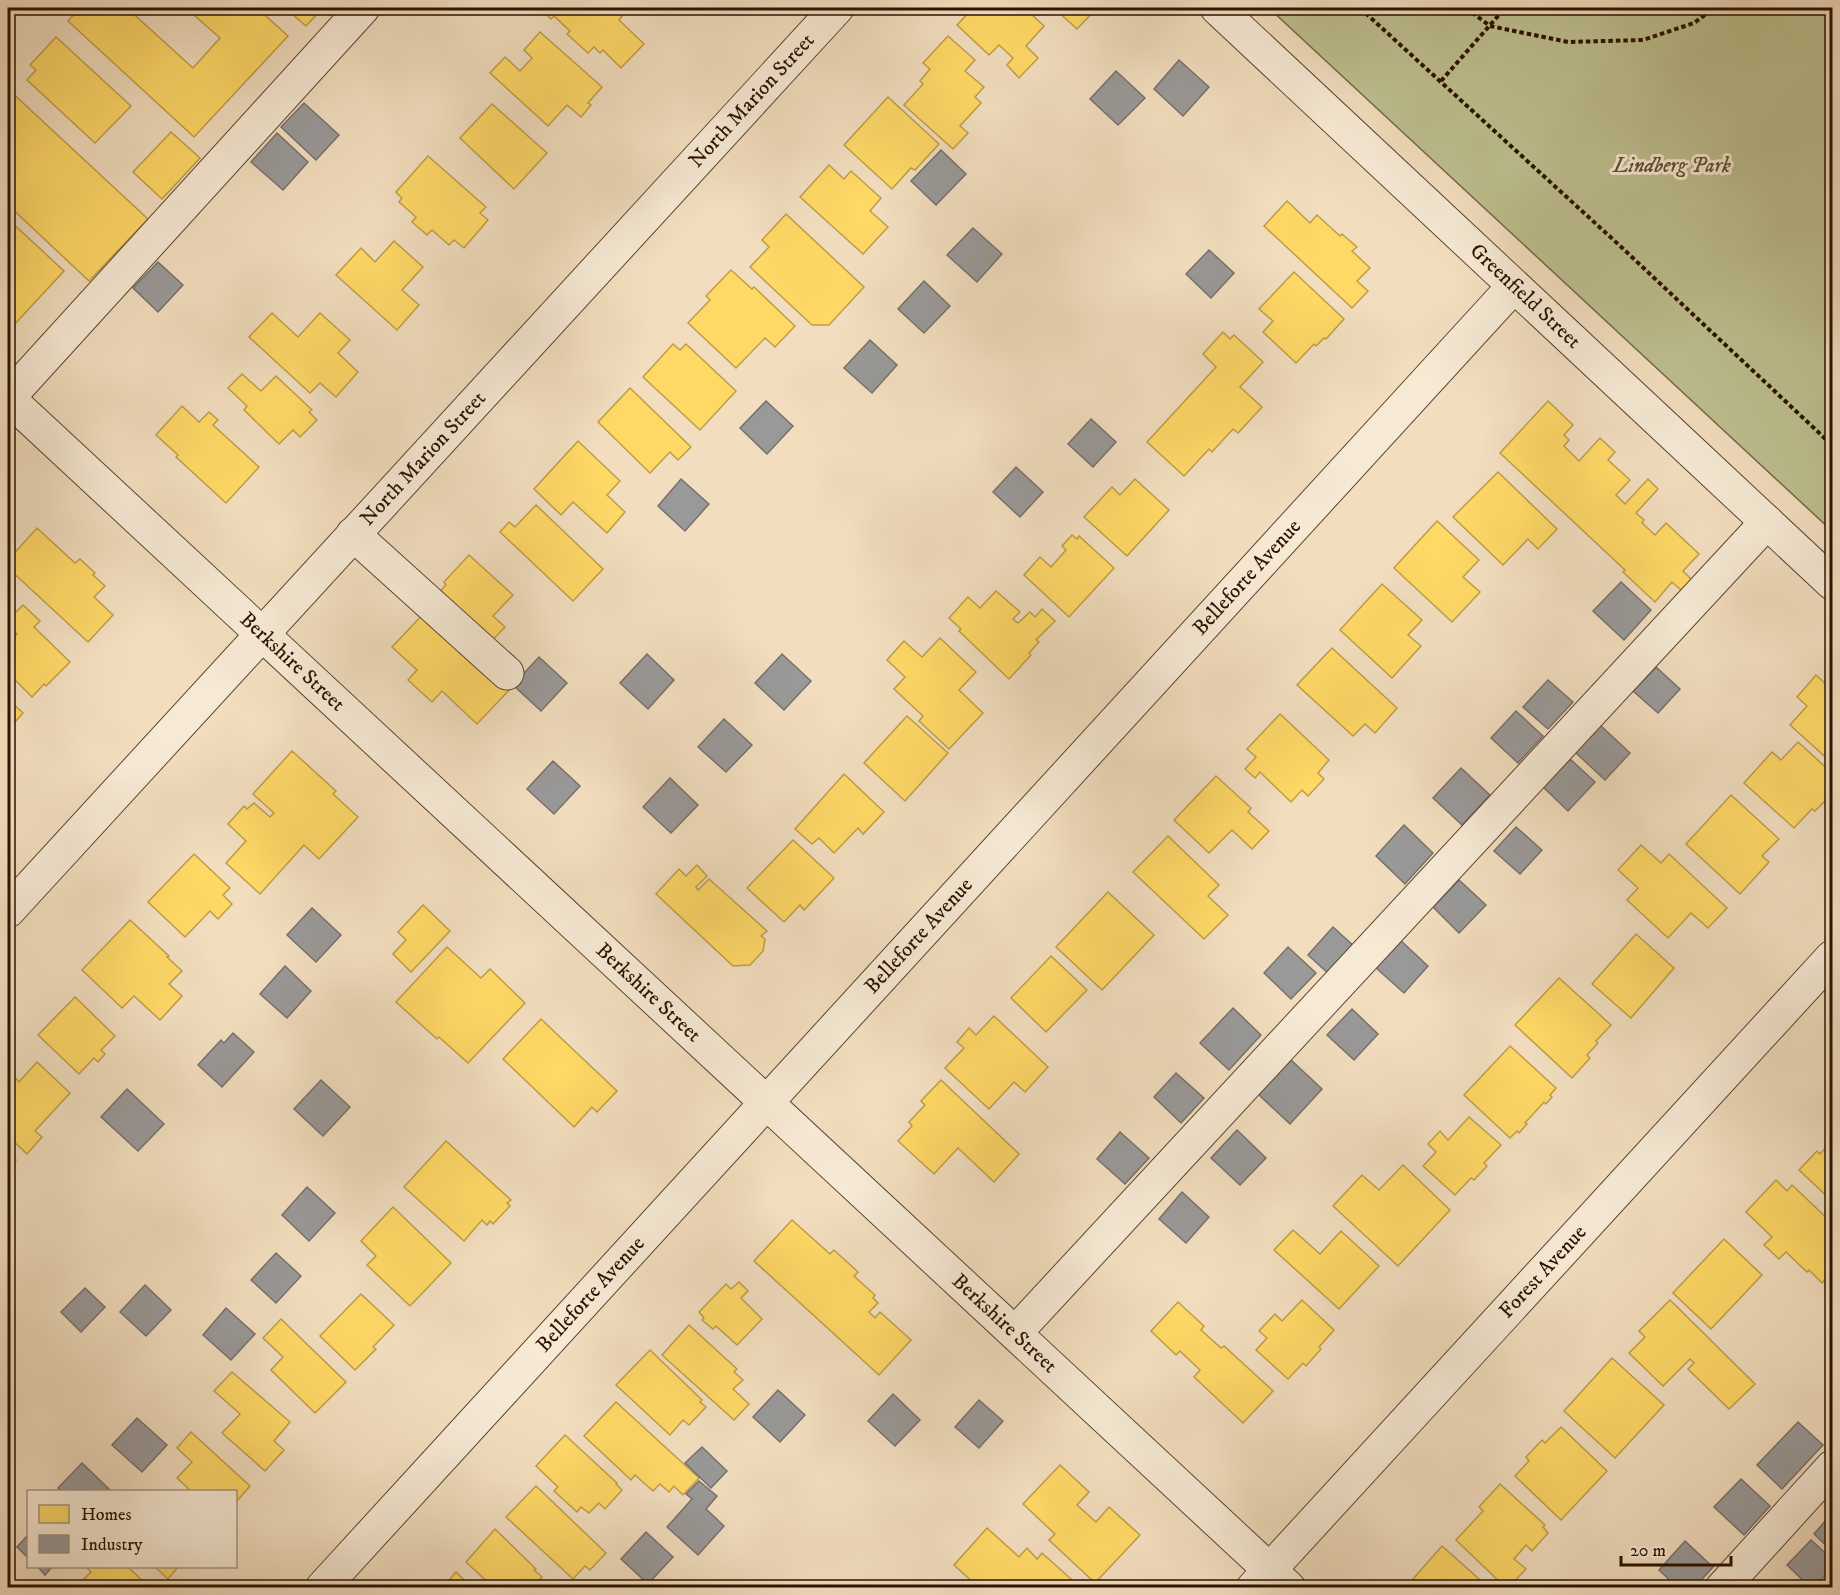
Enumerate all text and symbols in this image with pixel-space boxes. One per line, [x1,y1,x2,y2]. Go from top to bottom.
street label: North Marion Street [684,28,820,174]
park label: Lindberg Park [1612,153,1731,179]
street label: Greenfield Street [1464,238,1586,355]
street label: North Marion Street [355,386,492,532]
street label: Belleforte Avenue [1187,514,1307,641]
street label: Berkshire Street [234,607,351,717]
street label: Belleforte Avenue [859,872,979,999]
street label: Berkshire Street [590,938,707,1048]
street label: Forest Avenue [1494,1220,1593,1324]
street label: Belleforte Avenue [531,1231,651,1358]
street label: Berkshire Street [946,1268,1063,1379]
legend [27,1490,237,1568]
text: Homes [81,1504,132,1526]
scale bar [1621,1529,1730,1567]
text: Industry [81,1534,143,1556]
text: 20 m [1630,1540,1666,1562]

